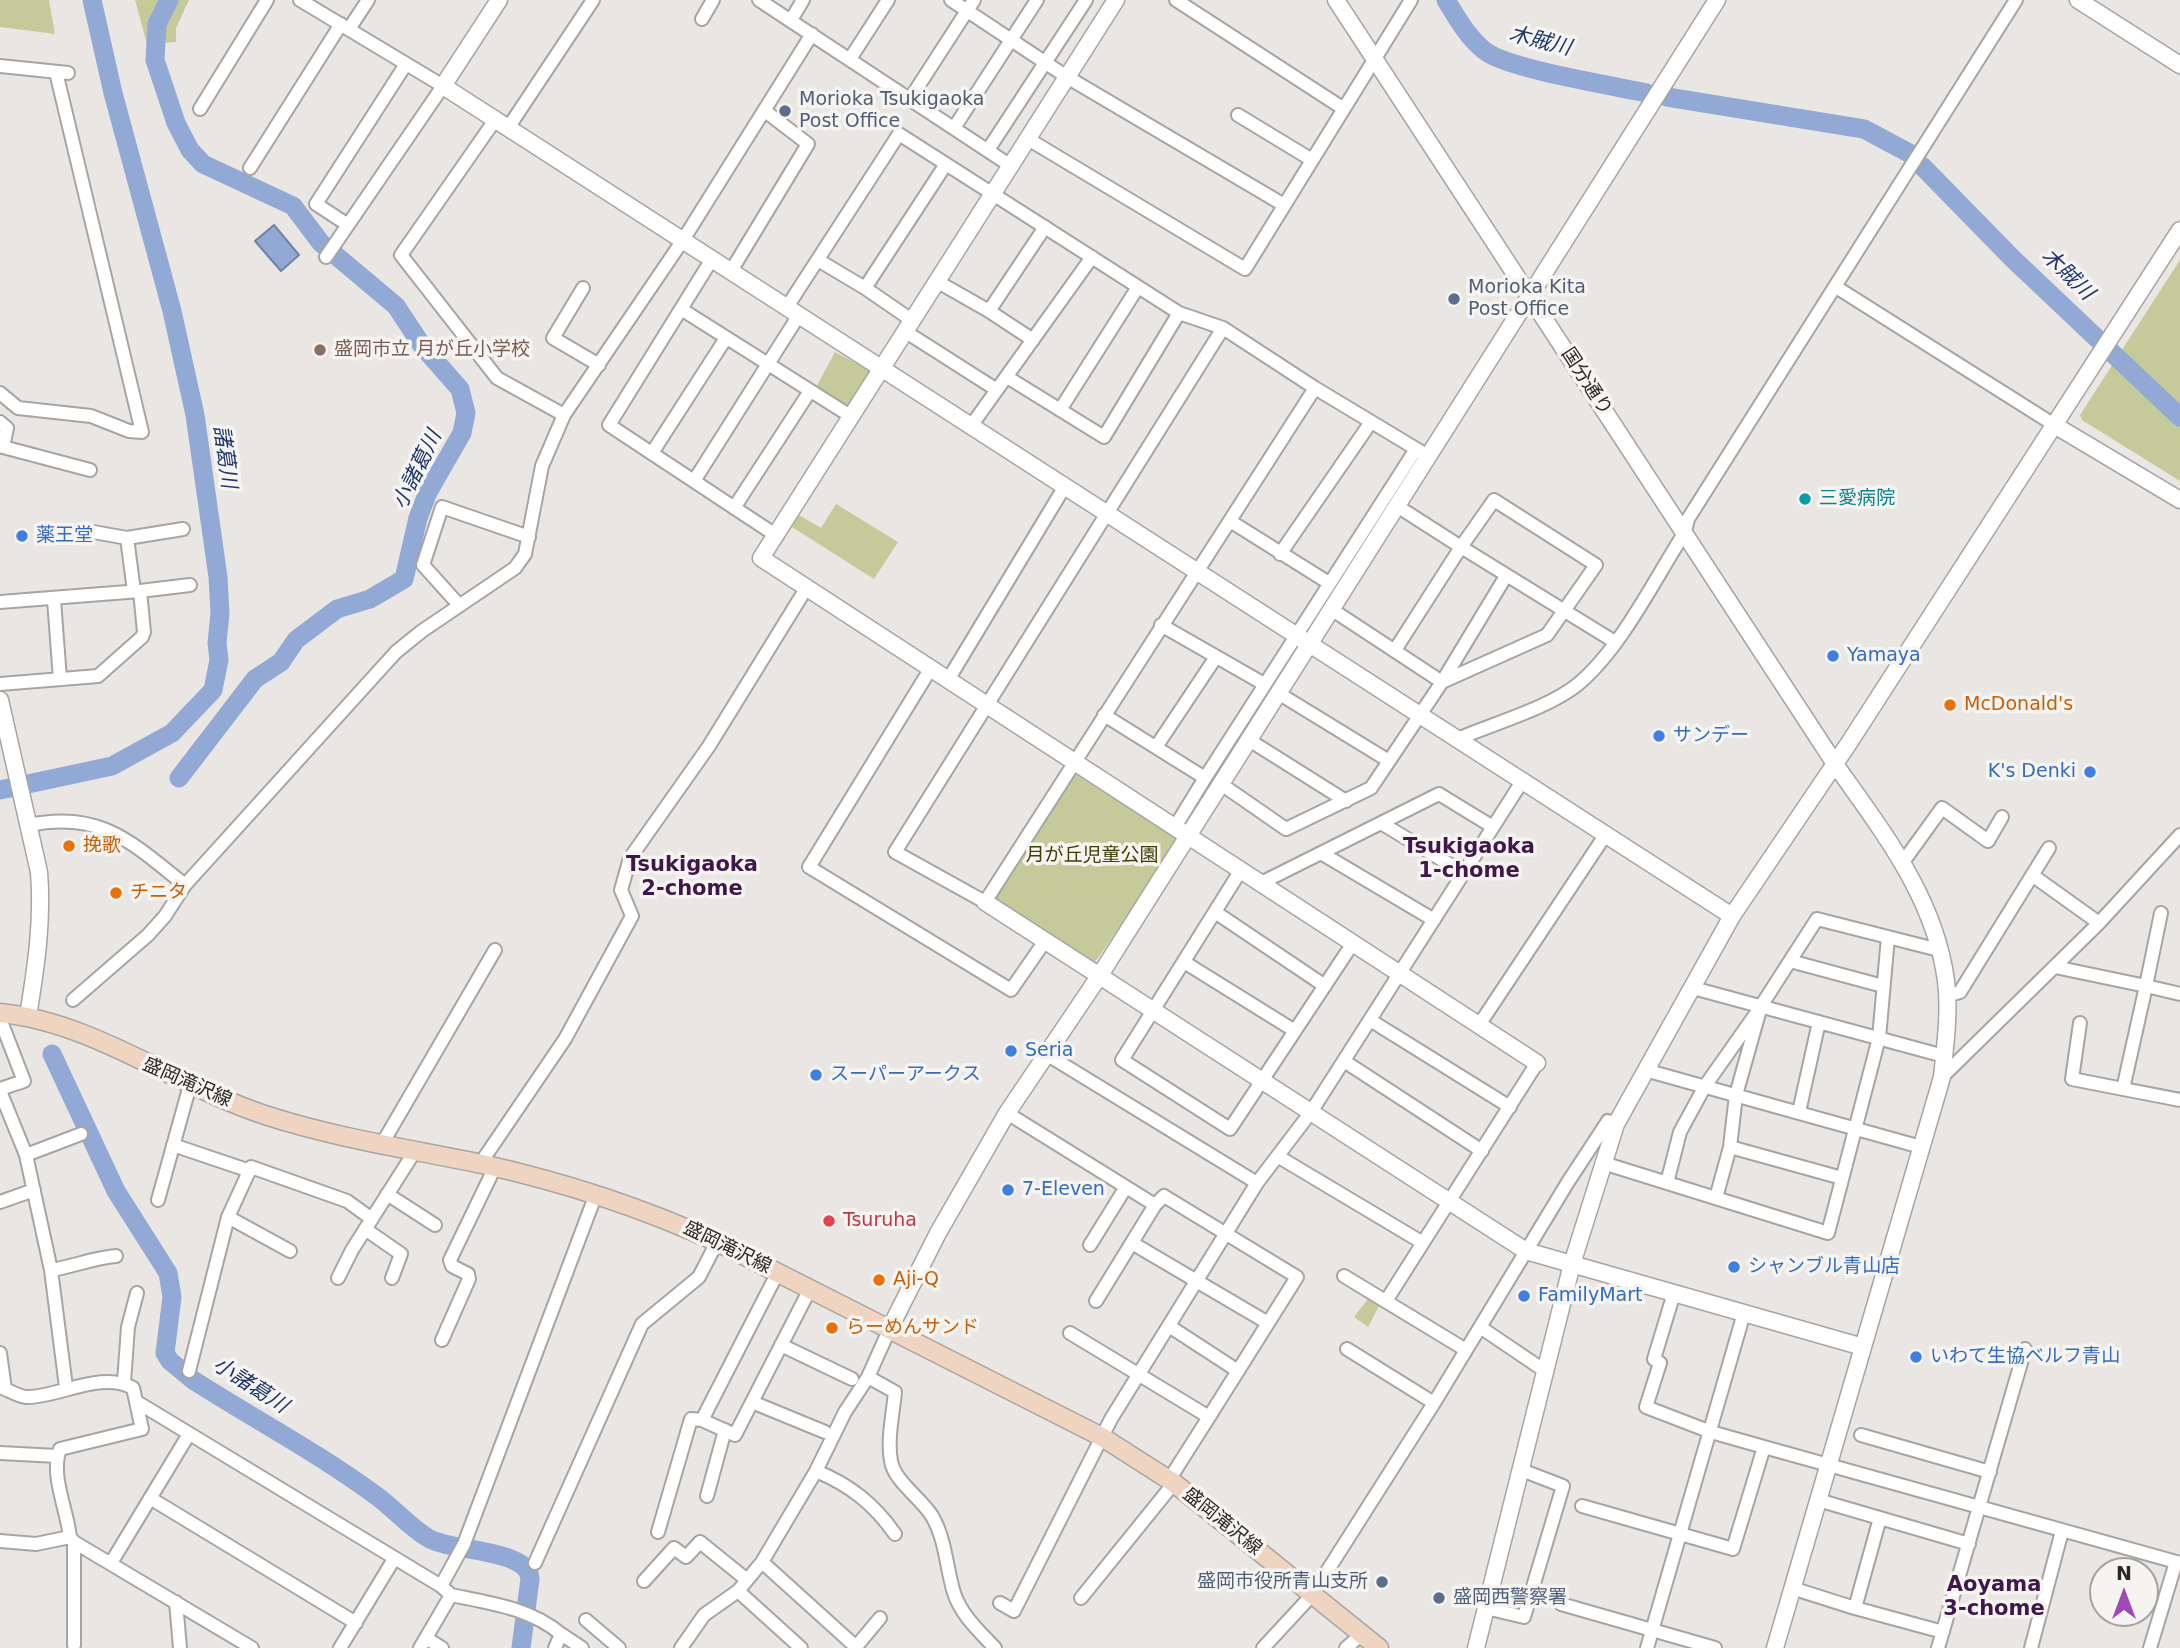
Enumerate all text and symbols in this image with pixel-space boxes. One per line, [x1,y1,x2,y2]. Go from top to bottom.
water label: 木賊川 [1506,22,1574,62]
place label: Morioka Tsukigaoka Post Office [799,89,984,133]
marker: Morioka Tsukigaoka Post Office [777,103,793,119]
water label: 木賊川 [2036,244,2098,306]
place label: Morioka Kita Post Office [1468,277,1586,321]
marker: Morioka Kita Post Office [1446,291,1462,307]
place label: 盛岡市立 月が丘小学校 [334,339,530,361]
marker: 盛岡市立 月が丘小学校 [312,342,328,358]
street label: 国分通り [1556,344,1616,420]
water label: 諸葛川 [207,424,241,490]
water label: 小諸葛川 [388,427,448,513]
place label: 三愛病院 [1819,488,1895,510]
marker: 三愛病院 [1797,491,1813,507]
place label: 薬王堂 [36,525,93,547]
marker: 薬王堂 [14,528,30,544]
place label: Yamaya [1847,645,1921,667]
marker: Yamaya [1825,648,1841,664]
place label: McDonald's [1964,694,2073,716]
marker: McDonald's [1942,697,1958,713]
place label: サンデー [1673,725,1749,747]
marker: サンデー [1651,728,1667,744]
place label: K's Denki [1988,761,2076,783]
marker: K's Denki [2082,764,2098,780]
place label: 挽歌 [83,835,121,857]
district label: Tsukigaoka 1-chome [1403,835,1535,885]
marker: 挽歌 [61,838,77,854]
park label: 月が丘児童公園 [1026,845,1158,867]
district label: Tsukigaoka 2-chome [626,853,758,903]
place label: チニタ [130,882,187,904]
marker: チニタ [108,885,124,901]
place label: Seria [1025,1040,1073,1062]
marker: Seria [1003,1043,1019,1059]
street label: 盛岡滝沢線 [139,1053,235,1113]
place label: スーパーアークス [830,1064,981,1086]
marker: スーパーアークス [808,1067,824,1083]
place label: 7-Eleven [1022,1179,1105,1201]
marker: 7-Eleven [1000,1182,1016,1198]
place label: Tsuruha [843,1210,917,1232]
marker: Tsuruha [821,1213,837,1229]
street label: 盛岡滝沢線 [679,1217,775,1279]
place label: シャンブル青山店 [1748,1256,1900,1278]
marker: シャンブル青山店 [1726,1259,1742,1275]
place label: Aji-Q [893,1269,939,1291]
marker: Aji-Q [871,1272,887,1288]
place label: FamilyMart [1538,1285,1642,1307]
marker: FamilyMart [1516,1288,1532,1304]
place label: らーめんサンド [846,1317,979,1339]
marker: らーめんサンド [824,1320,840,1336]
place label: いわて生協ベルフ青山 [1930,1346,2120,1368]
marker: いわて生協ベルフ青山 [1908,1349,1924,1365]
water label: 小諸葛川 [208,1353,292,1419]
street label: 盛岡滝沢線 [1178,1483,1266,1561]
north arrow [2089,1557,2159,1627]
text: N [2116,1562,2132,1584]
place label: 盛岡市役所青山支所 [1197,1571,1368,1593]
district label: Aoyama 3-chome [1943,1573,2045,1623]
marker: 盛岡市役所青山支所 [1374,1574,1390,1590]
place label: 盛岡西警察署 [1453,1587,1567,1609]
marker: 盛岡西警察署 [1431,1590,1447,1606]

